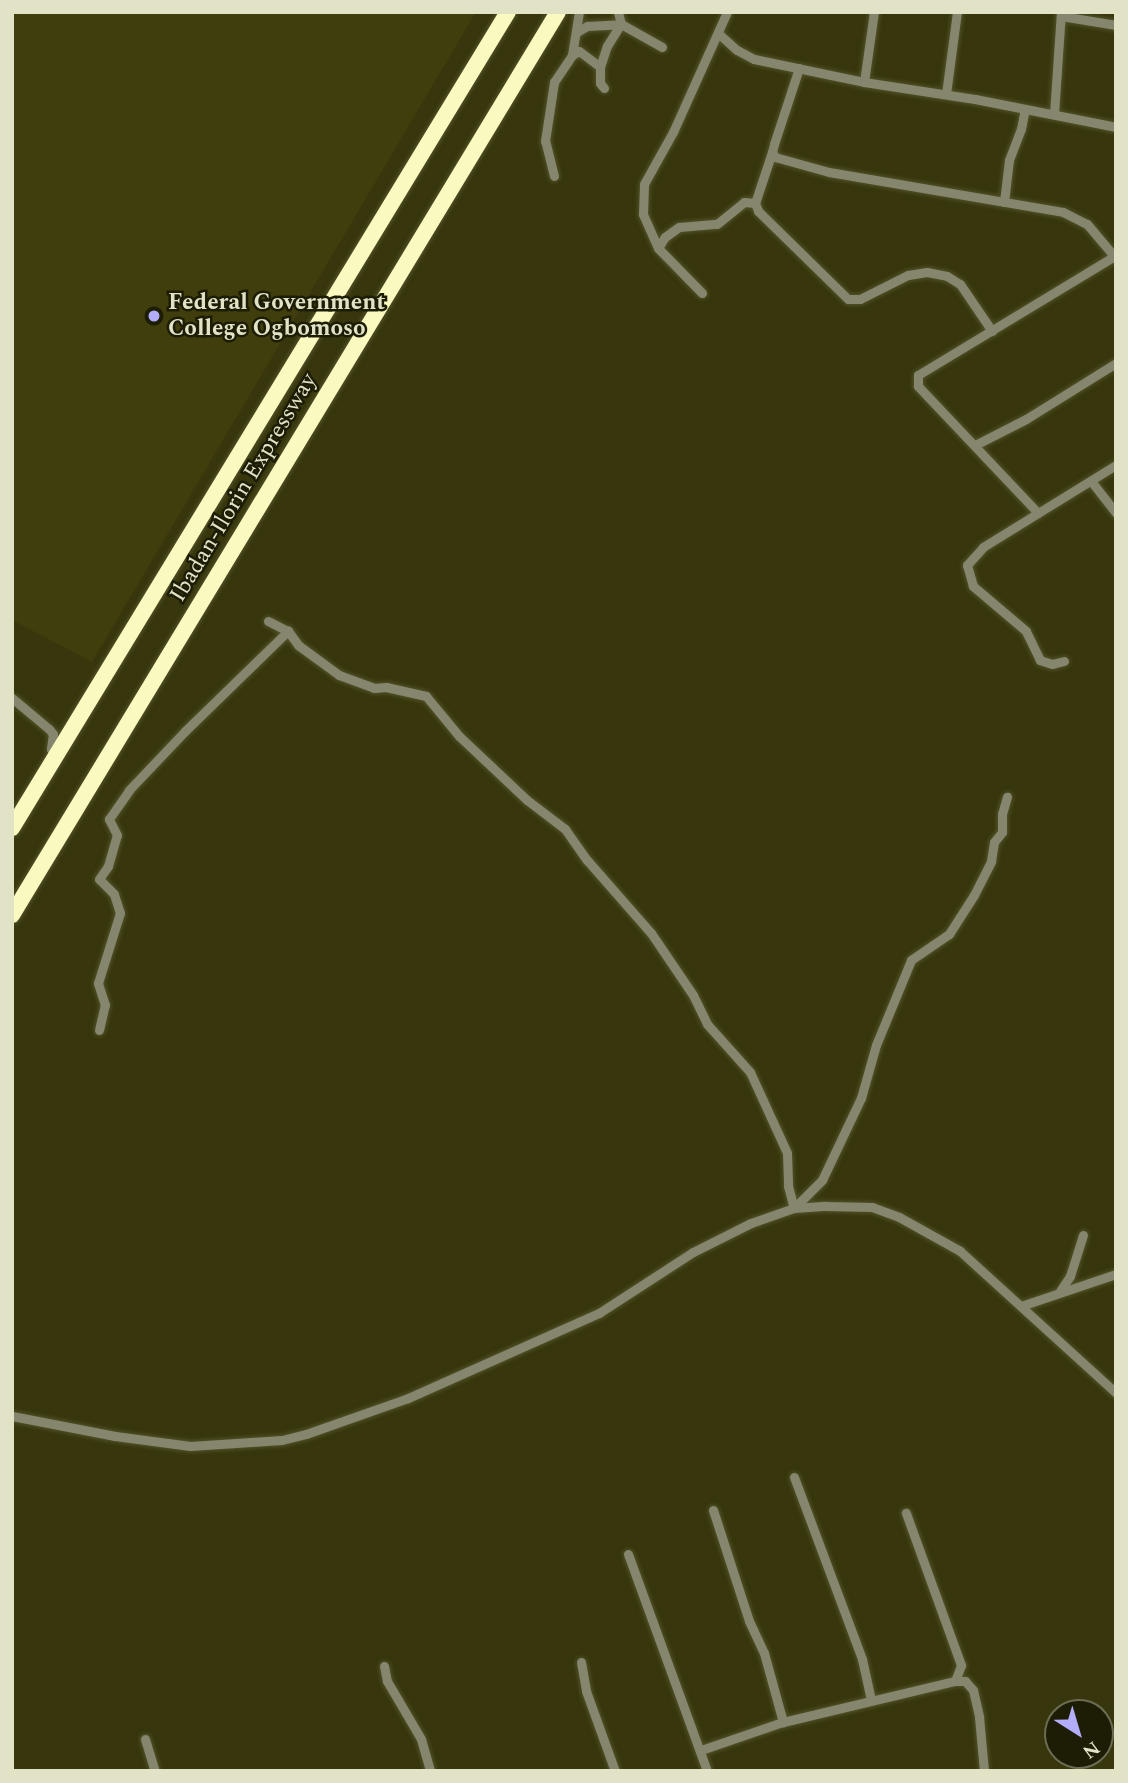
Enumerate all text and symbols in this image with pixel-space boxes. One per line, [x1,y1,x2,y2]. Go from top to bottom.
place label: Federal Government College Ogbomoso [168,289,385,343]
marker: Federal Government College Ogbomoso [146,308,162,324]
street label: Ibadan-Ilorin Expressway [165,369,323,607]
north arrow [1044,1699,1114,1769]
text: N [1076,1733,1106,1766]

